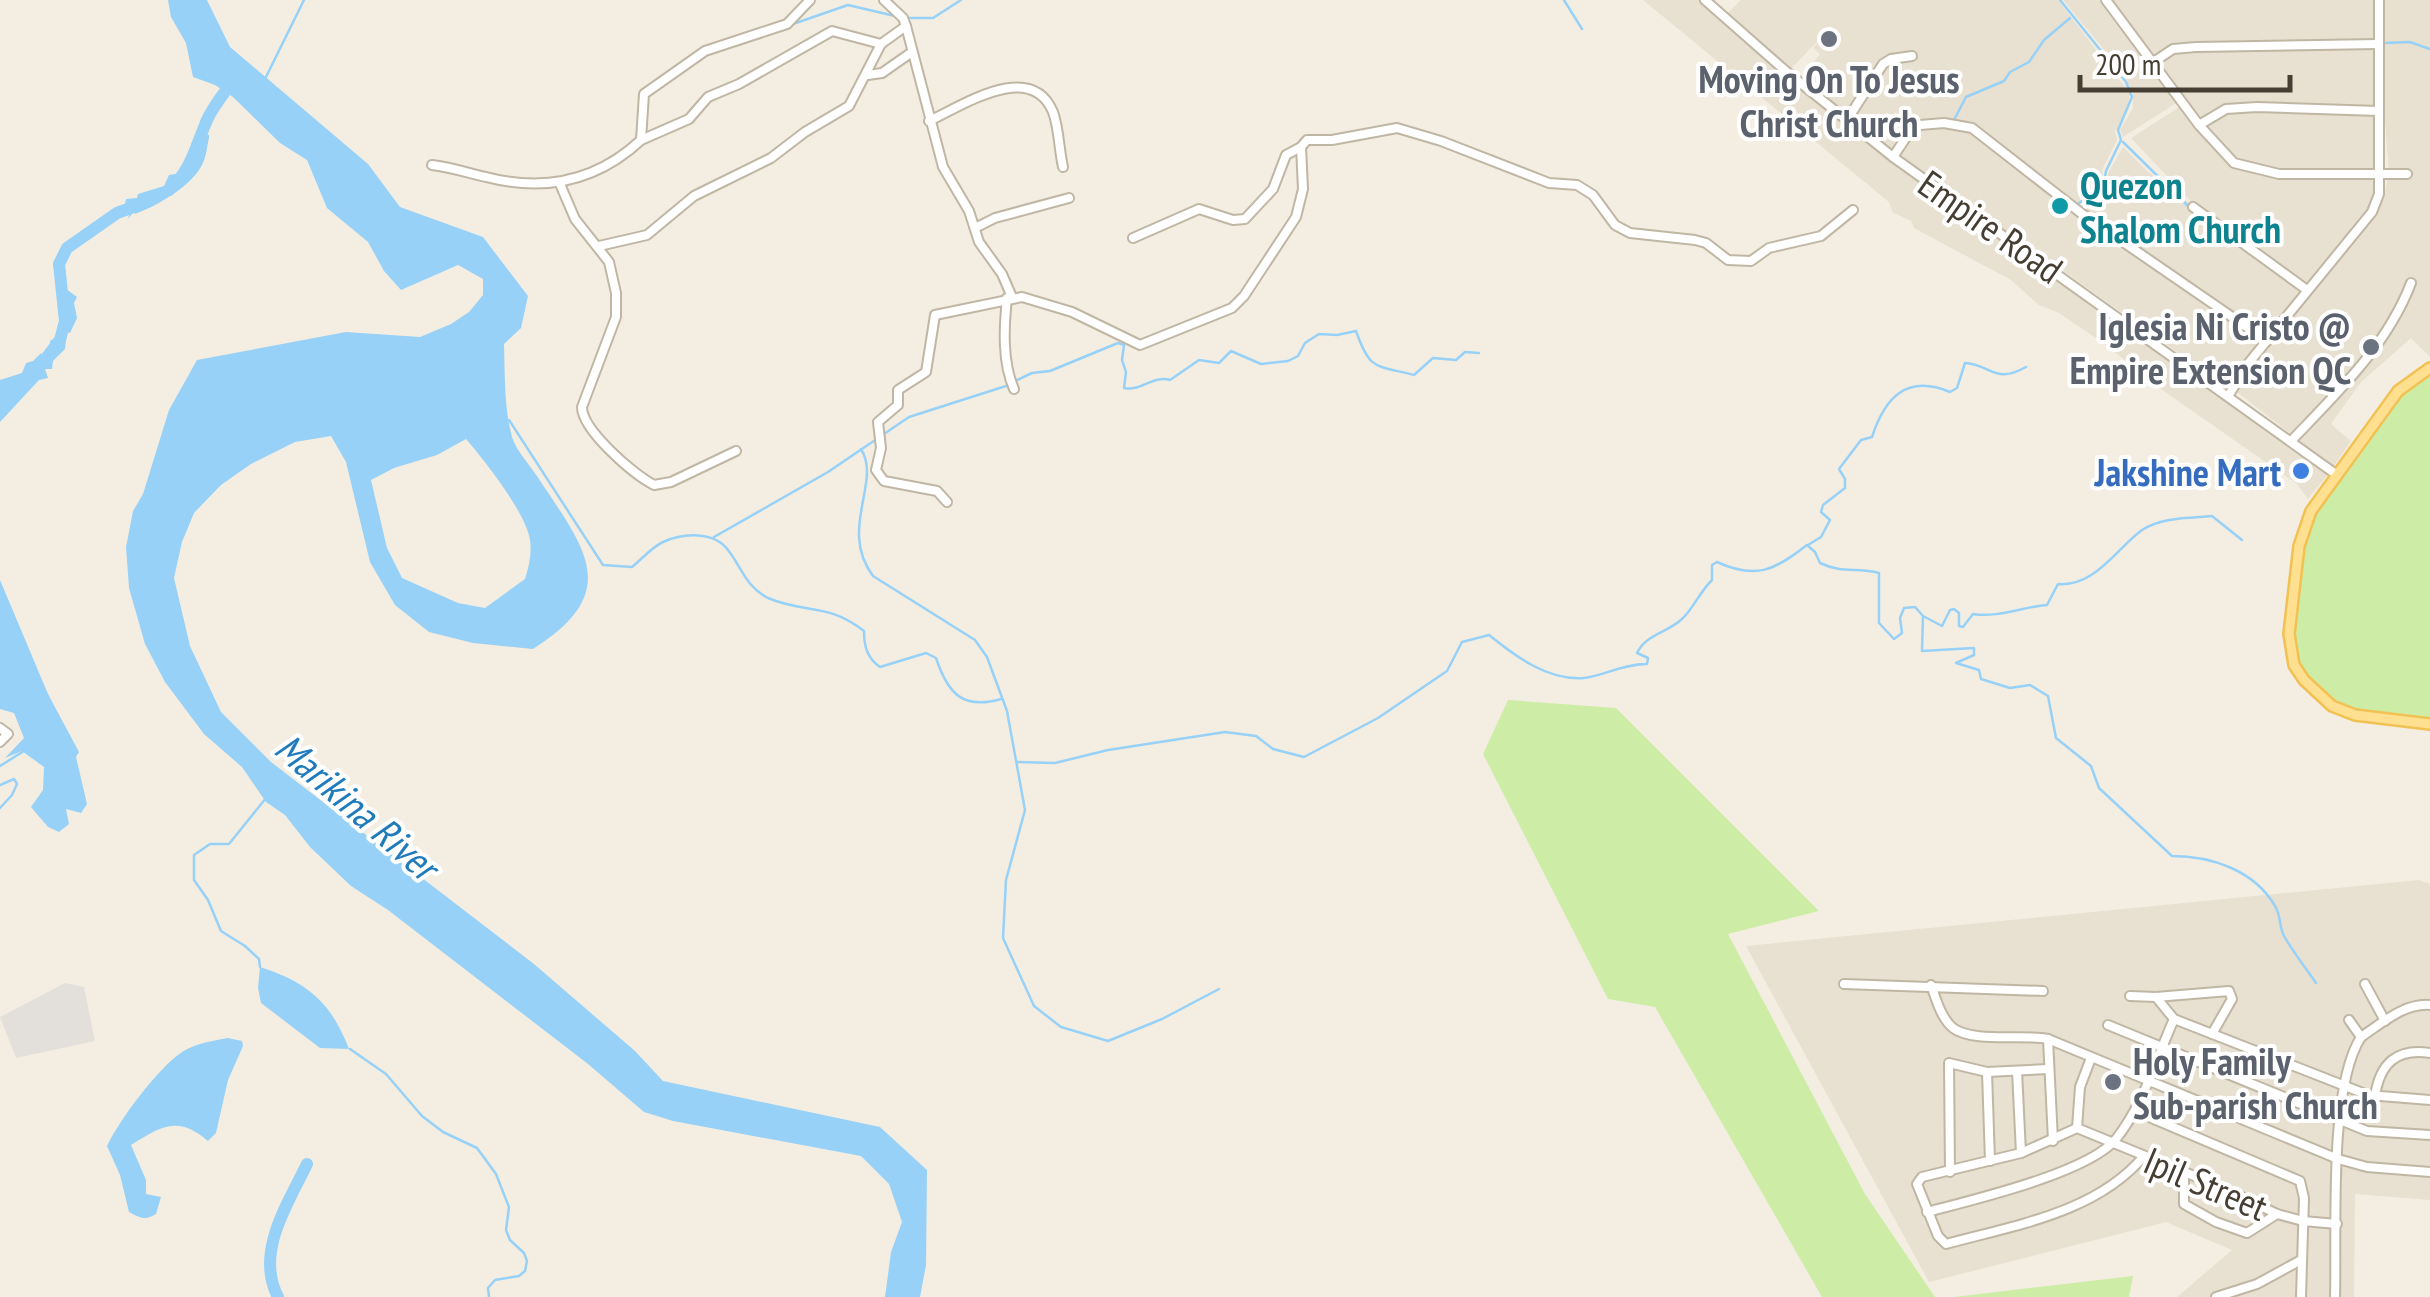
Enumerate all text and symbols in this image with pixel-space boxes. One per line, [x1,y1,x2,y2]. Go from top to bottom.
marker: Moving On To Jesus Christ Church [1818,28,1840,50]
scale bar [2080,30,2290,92]
text: 200 m [2095,44,2161,83]
place label: Moving On To Jesus Christ Church [1699,54,1959,147]
street label: Empire Road [1909,159,2073,293]
place label: Quezon Shalom Church [2080,160,2281,253]
marker: Quezon Shalom Church [2049,195,2071,217]
place label: Iglesia Ni Cristo @ Empire Extension QC [2070,301,2351,394]
marker: Iglesia Ni Cristo @ Empire Extension QC [2360,336,2382,358]
place label: Jakshine Mart [2094,447,2281,496]
marker: Jakshine Mart [2290,460,2312,482]
water label: Marikina River [265,721,453,894]
place label: Holy Family Sub-parish Church [2133,1036,2378,1129]
marker: Holy Family Sub-parish Church [2102,1071,2124,1093]
street label: Ipil Street [2137,1135,2276,1231]

